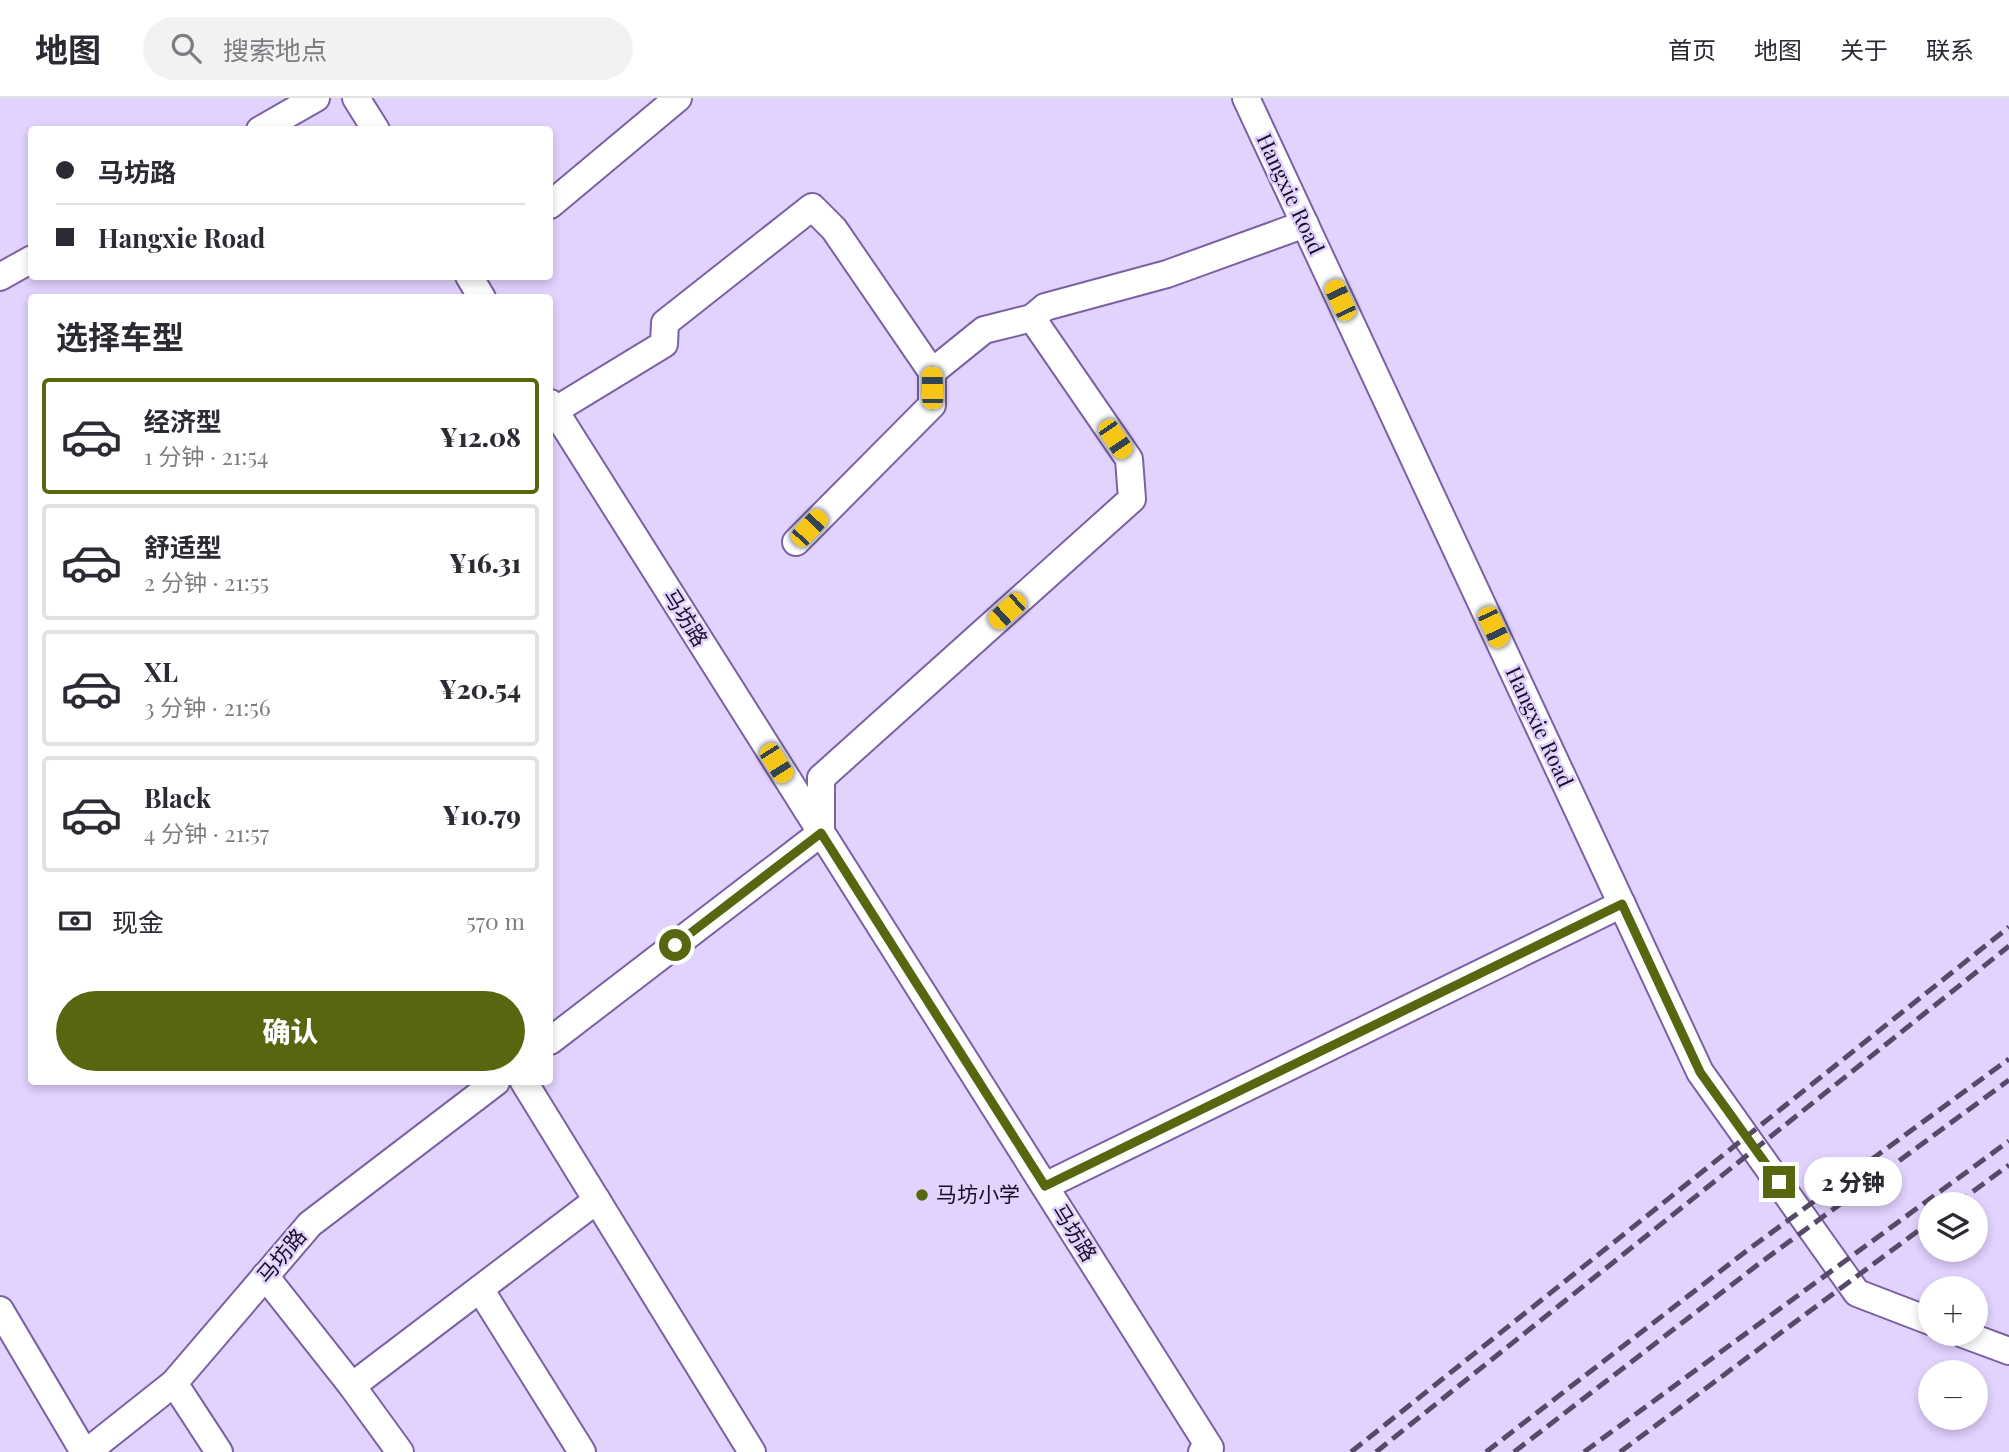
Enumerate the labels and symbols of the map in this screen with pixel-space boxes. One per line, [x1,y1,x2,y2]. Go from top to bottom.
street label: Hangxie Road [1252,128,1332,258]
car [1322,277,1359,323]
car [922,367,943,409]
car [1095,416,1136,462]
car [787,505,832,551]
street label: 马坊路 [658,583,715,651]
car [985,589,1030,633]
car [1475,604,1512,650]
street label: Hangxie Road [1501,661,1581,791]
car [756,740,797,786]
route start [659,929,691,961]
callout: 2 分钟 [1803,1158,1901,1206]
route end [1763,1166,1795,1198]
place label: 马坊小学 [936,1179,1020,1207]
marker: 马坊小学 [914,1187,930,1203]
street label: 马坊路 [1047,1198,1104,1266]
street label: 马坊路 [249,1222,311,1288]

